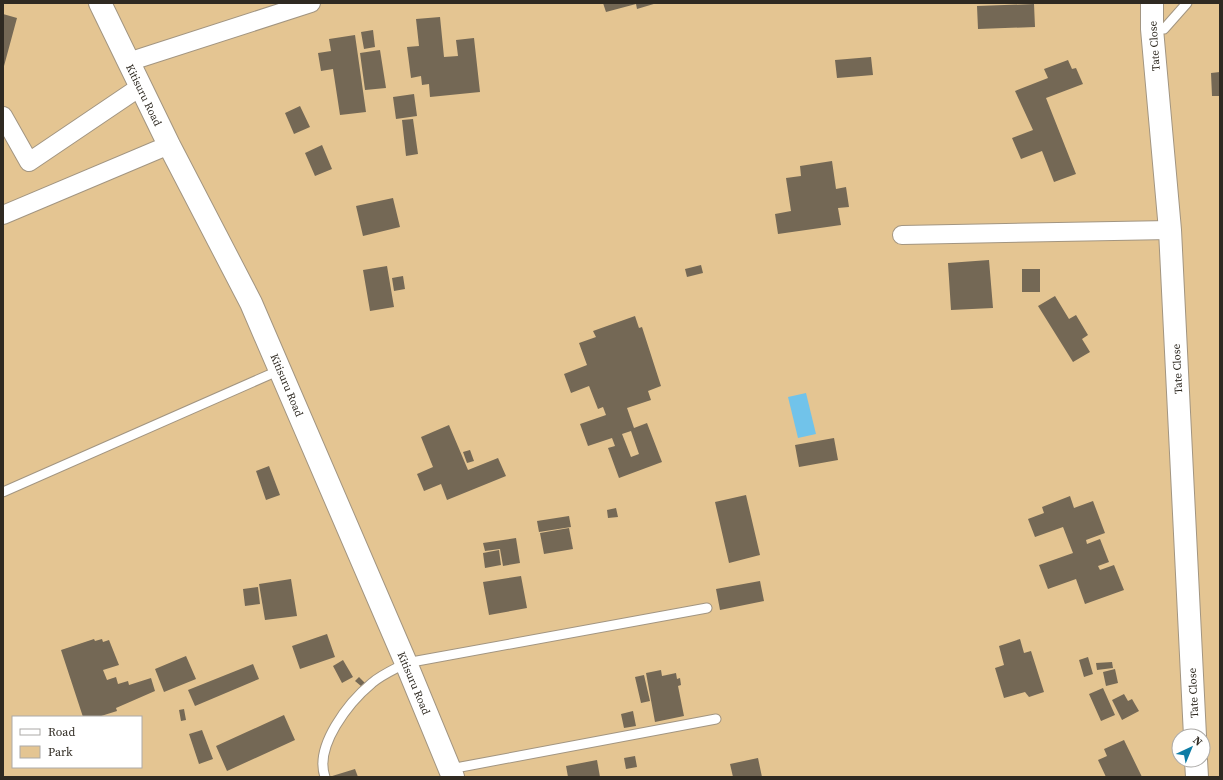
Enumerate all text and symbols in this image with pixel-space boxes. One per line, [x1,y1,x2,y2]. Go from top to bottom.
street label: Tate Close [1145,20,1164,72]
street label: Kitisuru Road [122,62,165,129]
street label: Tate Close [1169,343,1186,394]
street label: Kitisuru Road [267,351,307,420]
street label: Kitisuru Road [394,649,434,718]
street label: Tate Close [1185,667,1202,718]
legend [12,716,142,768]
text: Road [48,724,75,740]
north arrow [1171,728,1211,768]
text: N [1190,733,1206,749]
text: Park [48,744,73,760]

